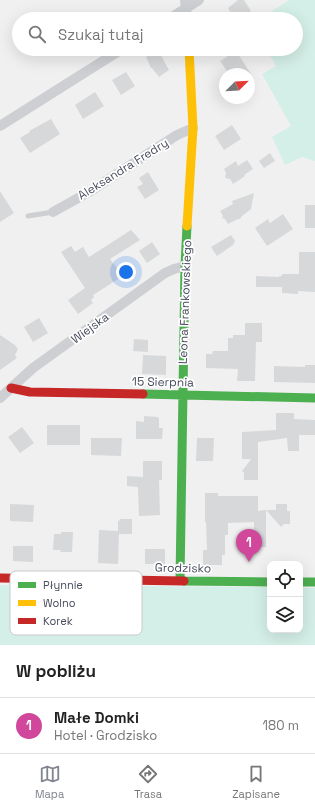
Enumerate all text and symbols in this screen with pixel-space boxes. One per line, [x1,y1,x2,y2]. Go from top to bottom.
search box [12,12,303,56]
icon: search [26,23,48,45]
text: Szukaj tutaj [58,25,144,44]
north arrow [219,68,255,104]
street label: Aleksandra Fredry [75,135,171,203]
street label: Leona Frankowskiego [175,240,195,364]
your location [116,262,136,282]
street label: Wiejska [68,309,112,347]
street label: 15 Sierpnia [132,373,194,391]
pin: 1 [236,529,262,562]
street label: Grodzisko [155,560,211,576]
map controls [267,561,303,633]
button: locate [267,561,303,597]
legend [10,571,142,635]
text: Płynnie [43,578,83,592]
text: Wolno [43,596,76,610]
button: layers [267,597,303,633]
text: Korek [43,614,73,628]
text: W pobliżu [16,660,96,682]
text: Małe Domki [54,708,139,727]
text: 1 [26,717,32,734]
text: 180 m [263,717,299,734]
text: Hotel · Grodzisko [54,727,157,744]
tab: Mapa [35,763,64,801]
tab: Trasa [134,763,162,801]
tab: Zapisane [232,763,280,801]

